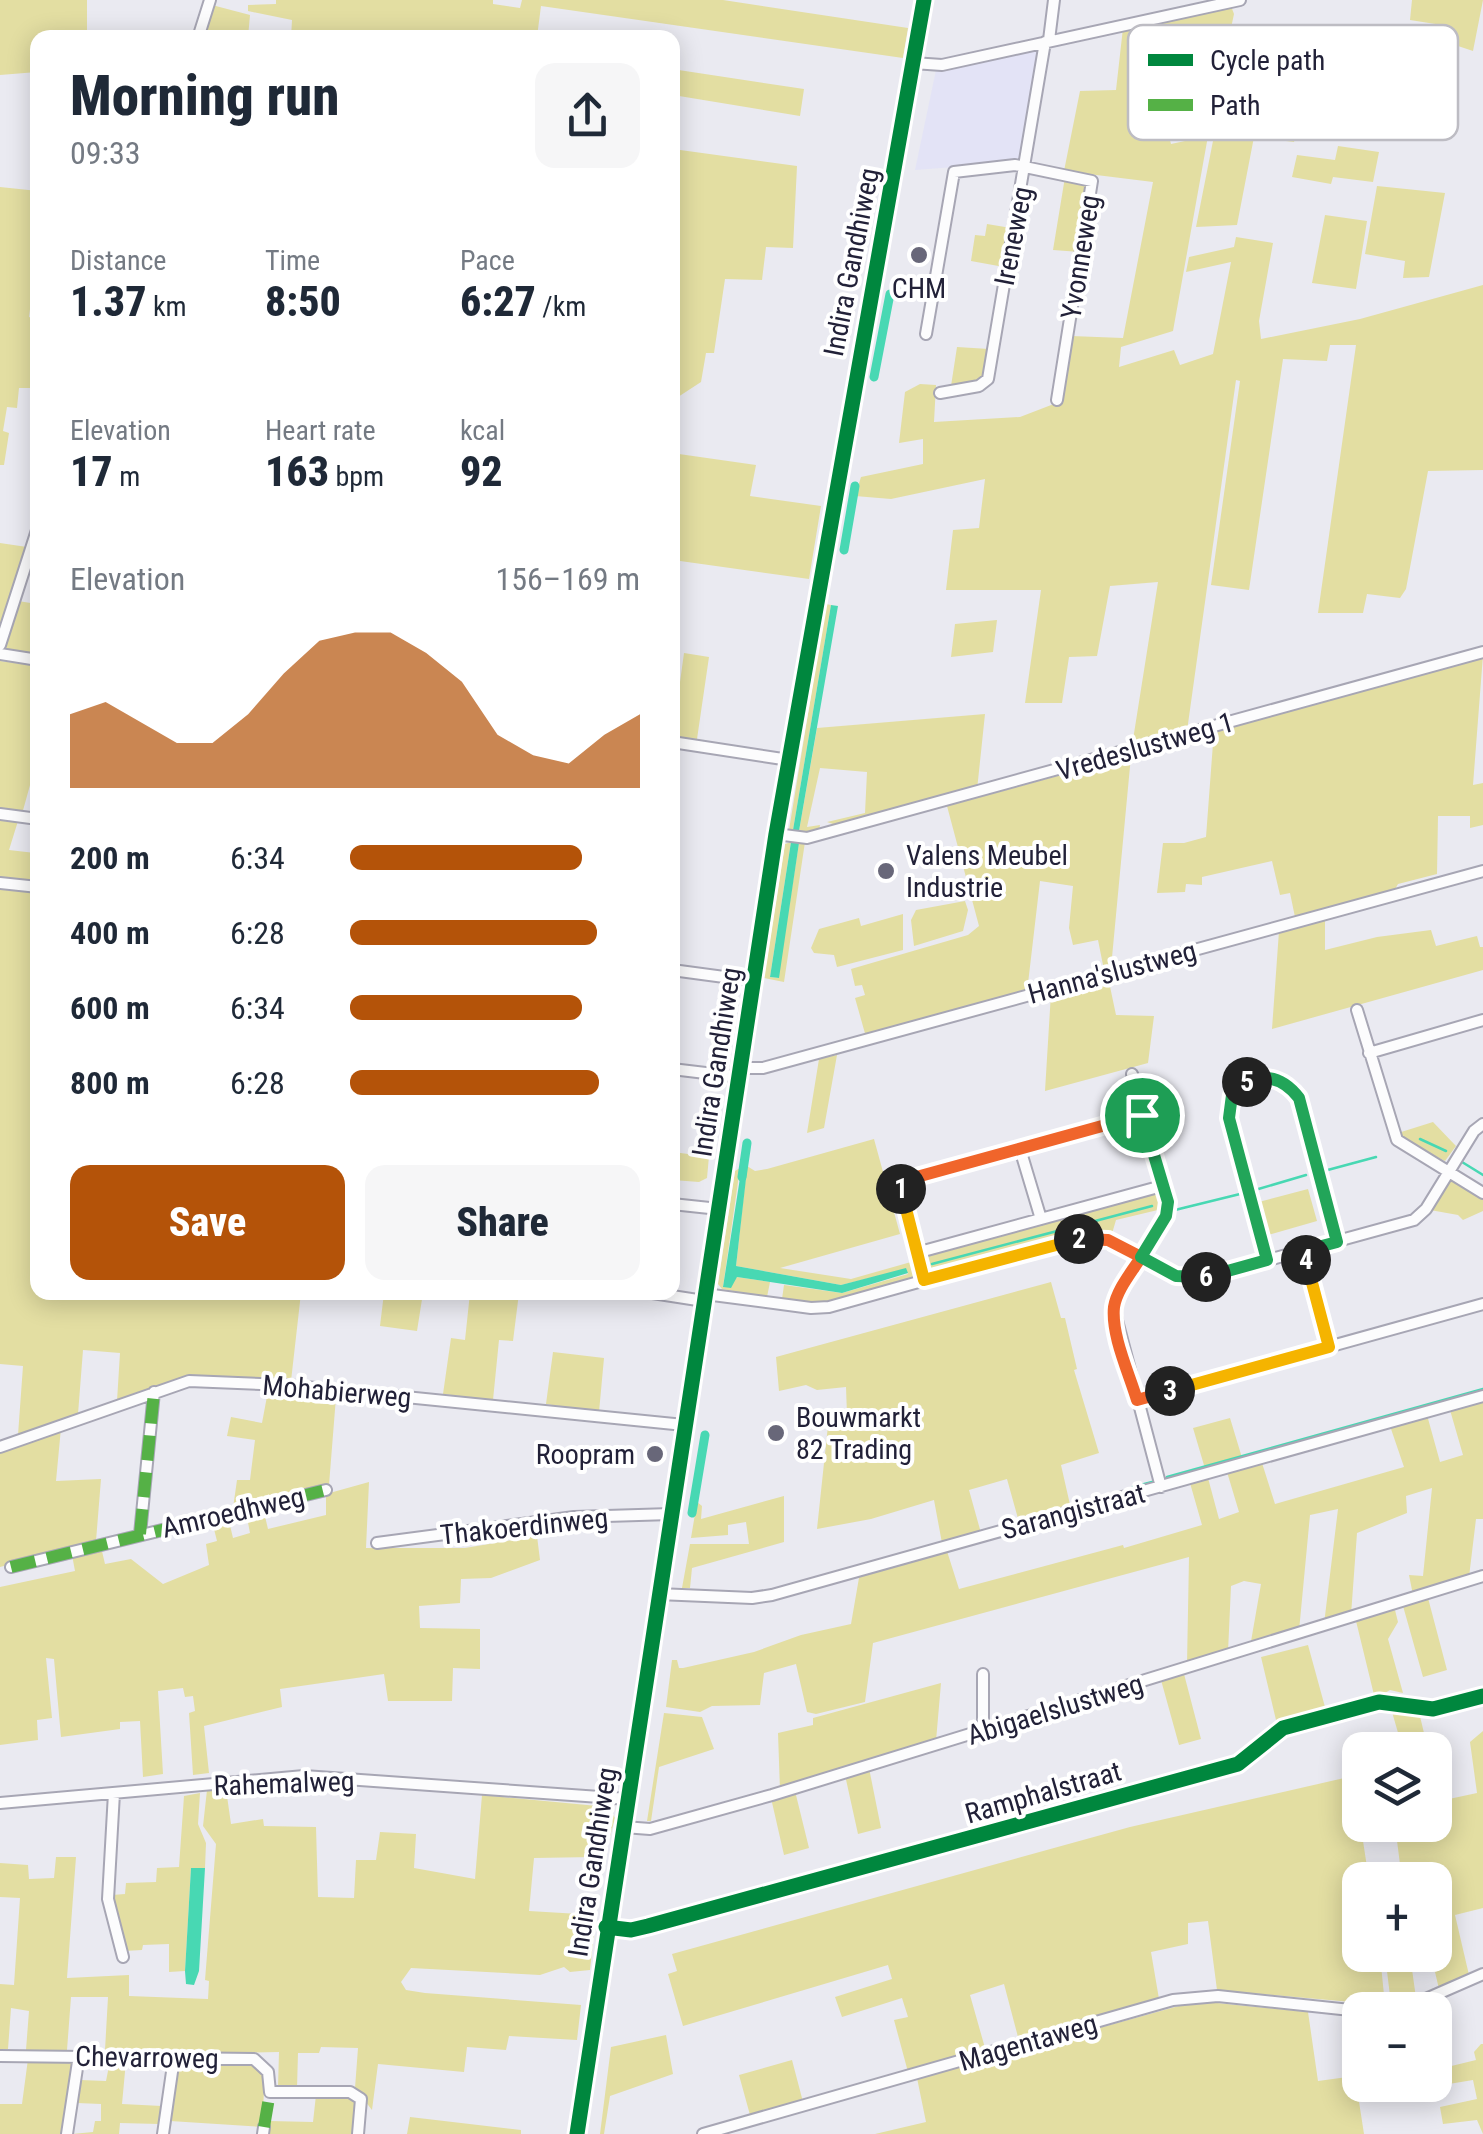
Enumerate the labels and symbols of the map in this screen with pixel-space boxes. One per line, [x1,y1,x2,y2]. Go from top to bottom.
legend [1128,25,1458,140]
text: Cycle path [1210,44,1325,77]
text: Path [1210,89,1261,122]
street label: Indira Gandhiweg [817,165,886,359]
street label: Ireneweg [988,184,1039,288]
street label: Yvonneweg [1054,192,1107,322]
marker: CHM [908,244,930,266]
place label: CHM [892,272,946,305]
street label: Vredeslustweg 1 [1053,705,1238,788]
place label: Valens Meubel Industrie [906,839,1068,904]
marker: Valens Meubel Industrie [875,860,897,882]
street label: Hanna'slustweg [1024,934,1200,1011]
street label: Indira Gandhiweg [685,965,748,1159]
pin: 5 [1222,1057,1272,1107]
pin [1100,1073,1185,1158]
pin: 1 [876,1164,926,1214]
pin: 2 [1054,1214,1104,1264]
pin: 4 [1281,1235,1331,1285]
pin: 6 [1181,1252,1231,1302]
pin: 3 [1145,1366,1195,1416]
street label: Mohabierweg [261,1369,413,1414]
place label: Bouwmarkt 82 Trading [796,1401,921,1466]
marker: Bouwmarkt 82 Trading [765,1422,787,1444]
place label: Roopram [536,1438,635,1471]
marker: Roopram [644,1443,666,1465]
street label: Sarangistraat [998,1476,1149,1546]
street label: Amroedhweg [159,1480,308,1545]
street label: Thakoerdinweg [438,1501,610,1552]
street label: Abigaelslustweg [963,1667,1147,1752]
street label: Ramphalstraat [961,1754,1125,1830]
street label: Rahemalweg [213,1765,355,1802]
street label: Indira Gandhiweg [561,1765,624,1959]
street label: Magentaweg [955,2007,1101,2078]
street label: Chevarroweg [75,2040,219,2075]

